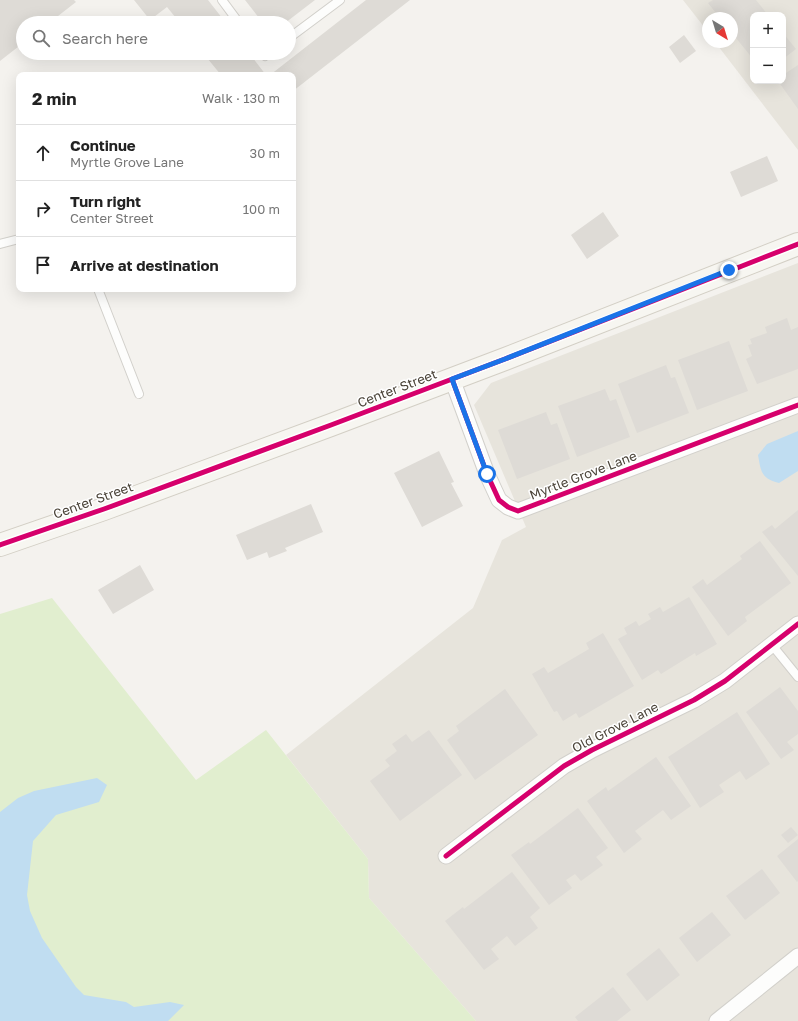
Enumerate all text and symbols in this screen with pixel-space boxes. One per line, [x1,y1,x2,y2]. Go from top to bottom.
north arrow [702,12,738,48]
map controls [750,12,786,84]
button: + [750,12,786,48]
search box [16,16,296,60]
icon: search [30,27,52,49]
text: Search here [62,29,148,47]
button: − [750,48,786,84]
text: 2 min [32,88,76,109]
text: Walk · 130 m [202,90,280,106]
text: Continue [70,136,136,154]
icon: ahead [32,142,54,164]
text: 30 m [250,145,280,161]
text: Myrtle Grove Lane [70,154,184,170]
text: Turn right [70,192,141,210]
icon: right [32,198,54,220]
text: 100 m [243,201,280,217]
text: Center Street [70,210,154,226]
icon: arrive [32,254,54,276]
text: Arrive at destination [70,256,219,274]
route end [720,261,738,279]
street label: Center Street [355,366,439,410]
street label: Myrtle Grove Lane [527,447,639,503]
route start [478,465,496,483]
street label: Center Street [51,478,135,522]
street label: Old Grove Lane [569,698,661,756]

